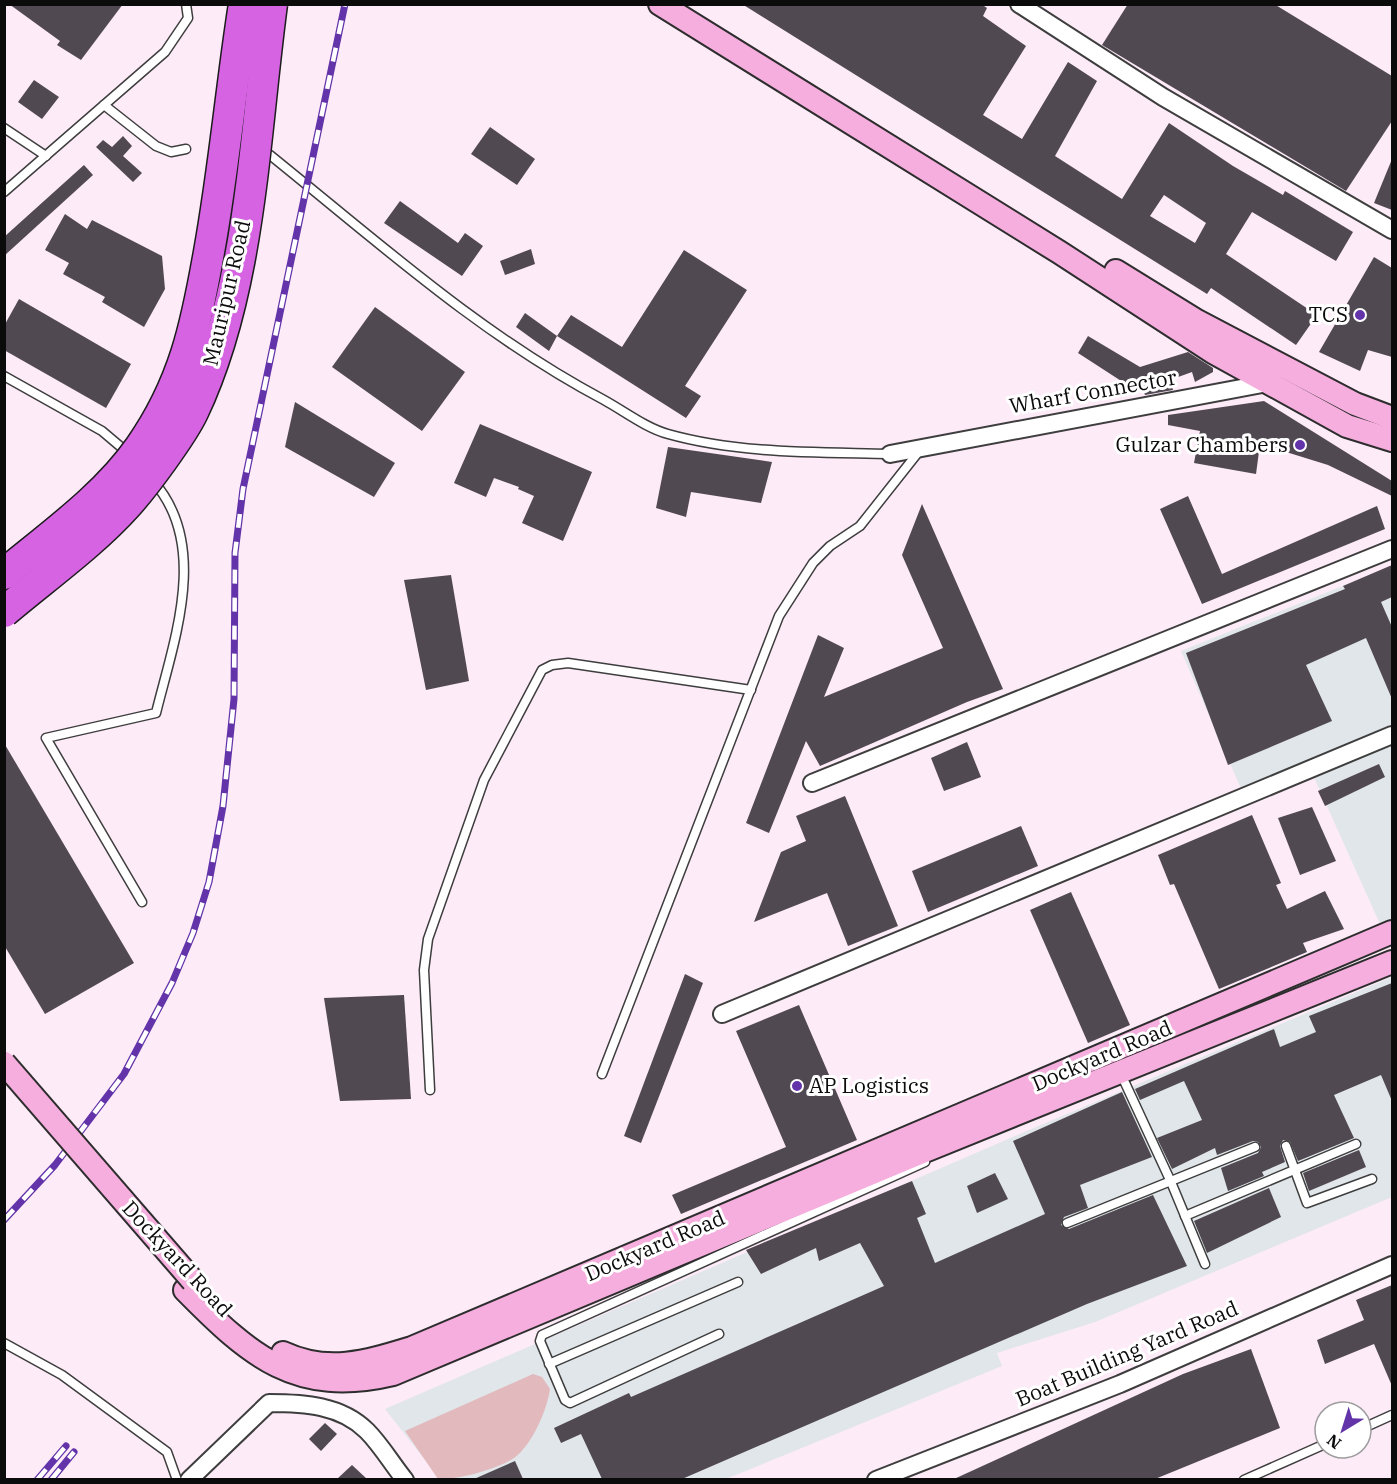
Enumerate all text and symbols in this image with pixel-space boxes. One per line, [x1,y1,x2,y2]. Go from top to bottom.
street label: Mauripur Road [196,217,256,368]
place label: TCS [1308,300,1348,328]
marker: TCS [1353,308,1367,322]
street label: Wharf Connector [1007,362,1179,420]
place label: Gulzar Chambers [1115,430,1288,458]
marker: Gulzar Chambers [1293,438,1307,452]
street label: Dockyard Road [1027,1013,1176,1097]
place label: AP Logistics [809,1071,929,1099]
marker: AP Logistics [790,1079,804,1093]
street label: Dockyard Road [117,1194,239,1323]
street label: Dockyard Road [580,1203,729,1287]
street label: Boat Building Yard Road [1011,1293,1242,1413]
north arrow [1313,1400,1373,1460]
text: N [1323,1430,1345,1454]

